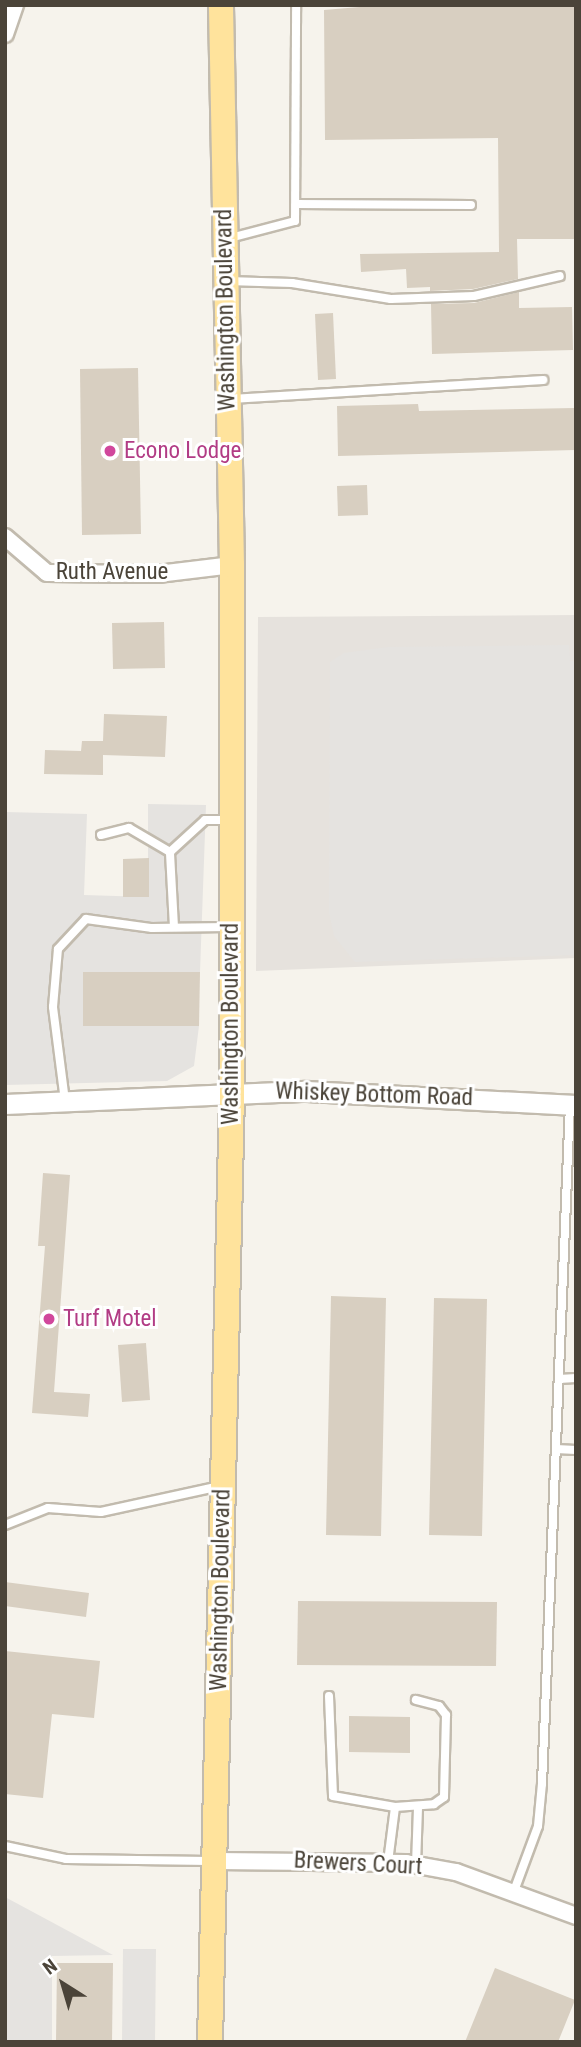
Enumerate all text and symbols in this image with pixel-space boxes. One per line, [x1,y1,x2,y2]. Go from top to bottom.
street label: Washington Boulevard [210,209,242,411]
place label: Econo Lodge [124,437,241,465]
marker: Econo Lodge [102,443,118,459]
street label: Ruth Avenue [56,558,168,586]
street label: Washington Boulevard [217,923,245,1125]
street label: Whiskey Bottom Road [275,1078,473,1112]
place label: Turf Motel [63,1305,157,1333]
marker: Turf Motel [41,1311,57,1327]
street label: Washington Boulevard [205,1489,237,1691]
street label: Brewers Court [293,1847,423,1881]
north arrow [28,1949,98,2019]
text: N [38,1954,62,1980]

